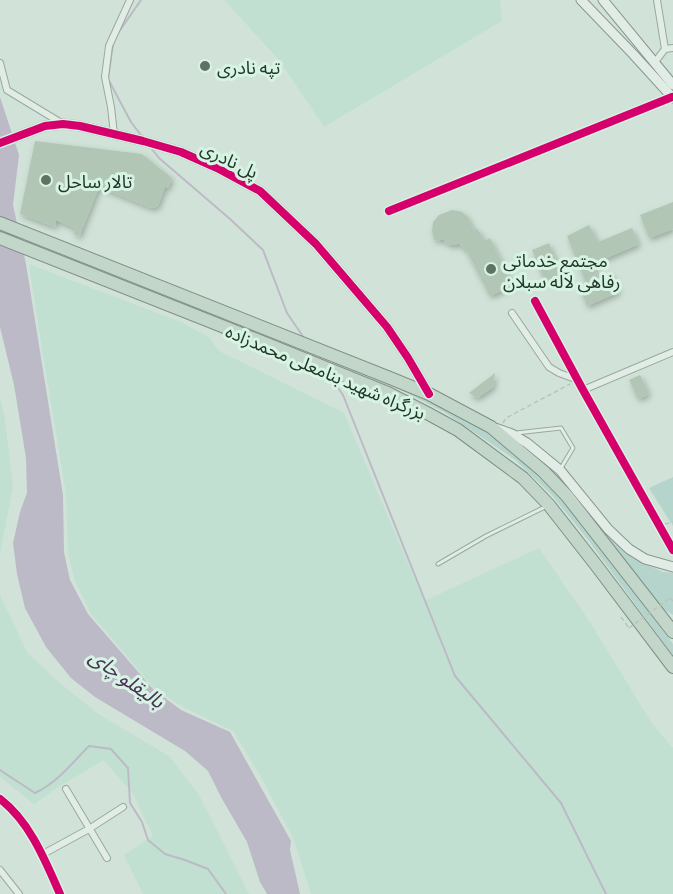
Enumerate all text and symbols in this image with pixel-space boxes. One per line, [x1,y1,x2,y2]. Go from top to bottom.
place label: تپه نادری [217,53,280,80]
marker: تپه نادری [198,59,212,73]
street label: پل نادری [197,133,263,185]
place label: تالار ساحل [58,167,132,194]
marker: تالار ساحل [39,173,53,187]
place label: مجتمع خدماتی رفاهی لاله سبلان [503,246,620,294]
marker: مجتمع خدماتی رفاهی لاله سبلان [484,262,498,276]
street label: بزرگراه شهید بنامعلی محمدزاده [222,317,430,425]
water label: بالیقلو چای [84,640,172,714]

